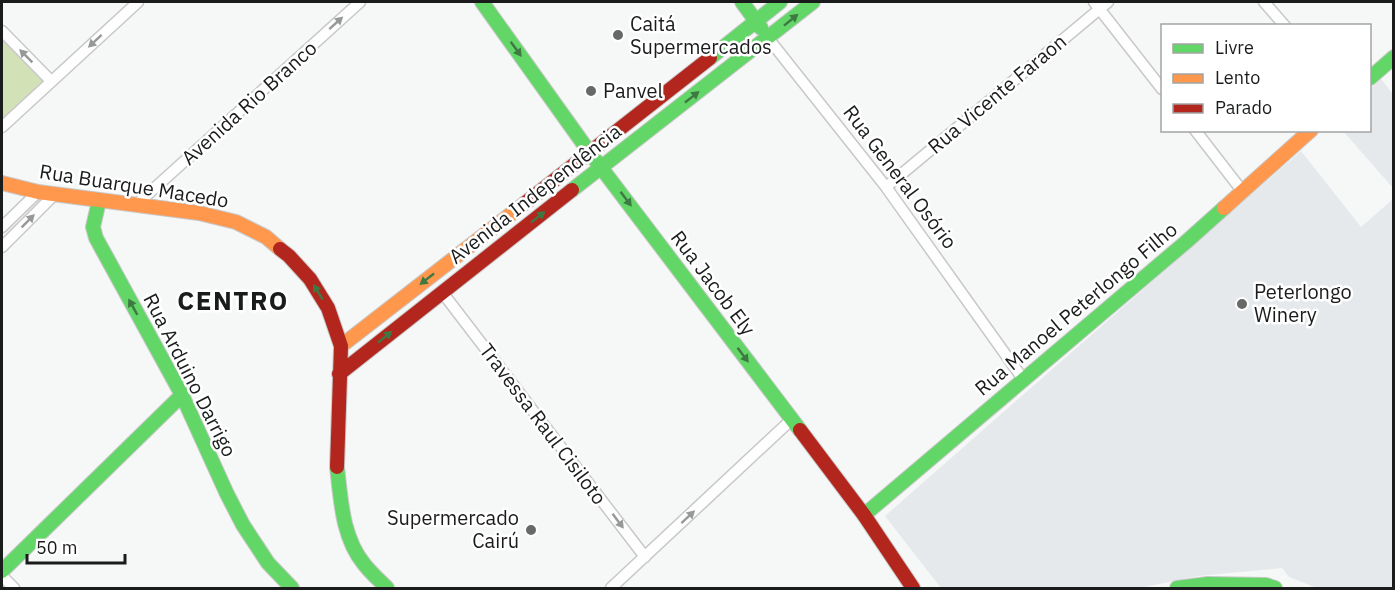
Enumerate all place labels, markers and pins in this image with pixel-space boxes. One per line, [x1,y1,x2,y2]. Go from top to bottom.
place label: Caitá Supermercados [630,10,772,60]
marker: Caitá Supermercados [611,28,625,42]
place label: Panvel [603,77,663,104]
marker: Panvel [584,84,598,98]
place label: Peterlongo Winery [1254,278,1352,328]
marker: Peterlongo Winery [1235,297,1249,311]
place label: Supermercado Cairú [387,504,519,554]
marker: Supermercado Cairú [524,523,538,537]

